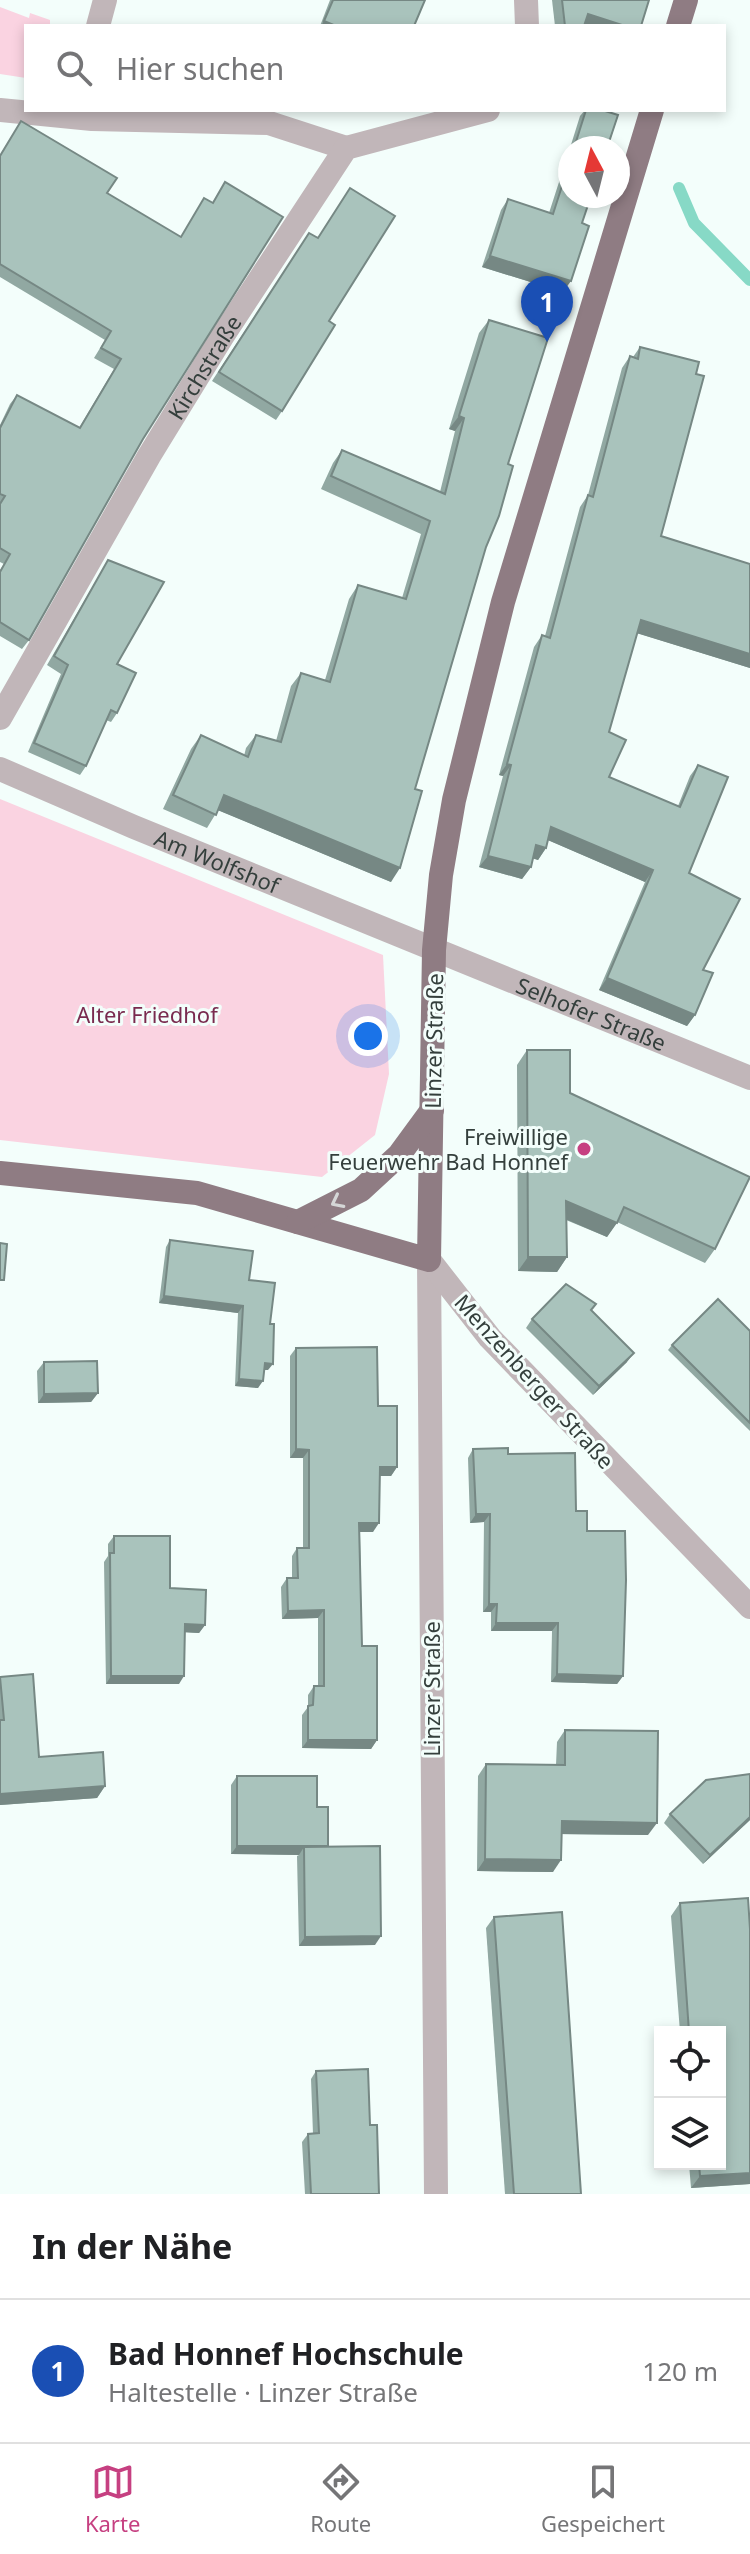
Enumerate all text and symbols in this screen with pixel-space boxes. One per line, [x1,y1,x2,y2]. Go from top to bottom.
search box [24,24,726,112]
icon: search [52,46,96,90]
text: Hier suchen [116,48,284,89]
north arrow [558,136,630,208]
pin: 1 [521,276,573,342]
street label: Kirchstraße [160,309,248,425]
street label: Am Wolfshof [151,822,285,900]
street label: Selhofer Straße [512,969,671,1057]
street label: Linzer Straße [417,973,449,1109]
park label: Alter Friedhof [76,999,219,1029]
your location [348,1016,388,1056]
place label: Freiwillige Feuerwehr Bad Honnef [328,1121,569,1176]
marker: Freiwillige Feuerwehr Bad Honnef [575,1140,593,1158]
one-way arrow [331,1192,346,1207]
street label: Menzenberger Straße [449,1287,621,1475]
street label: Linzer Straße [416,1621,446,1757]
map controls [654,2026,726,2170]
button: locate [654,2026,726,2098]
button: layers [654,2098,726,2170]
text: In der Nähe [32,2223,232,2269]
text: Bad Honnef Hochschule [108,2333,464,2374]
text: 1 [51,2353,65,2389]
text: 120 m [642,2353,718,2389]
text: Haltestelle · Linzer Straße [108,2374,418,2410]
tab: Karte [85,2460,140,2538]
tab: Route [310,2460,371,2538]
tab: Gespeichert [541,2460,665,2538]

